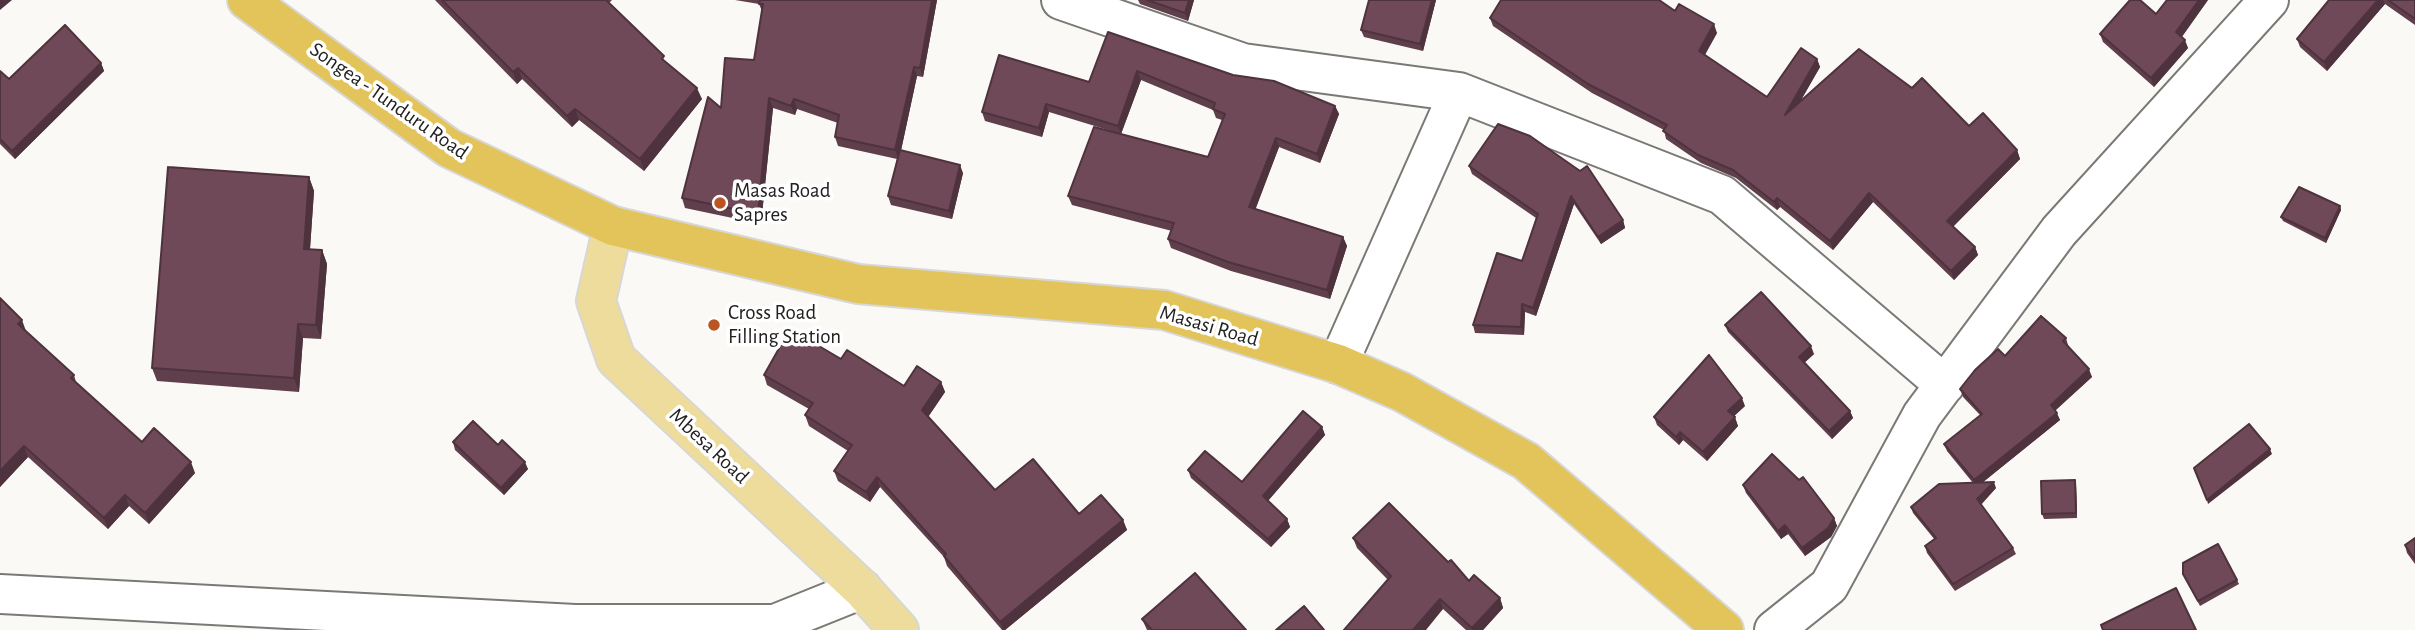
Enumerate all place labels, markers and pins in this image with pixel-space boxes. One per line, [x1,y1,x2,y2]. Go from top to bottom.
place label: Masas Road Sapres [734,178,831,228]
marker: Masas Road Sapres [712,195,728,211]
place label: Cross Road Filling Station [728,300,841,350]
marker: Cross Road Filling Station [706,317,722,333]

